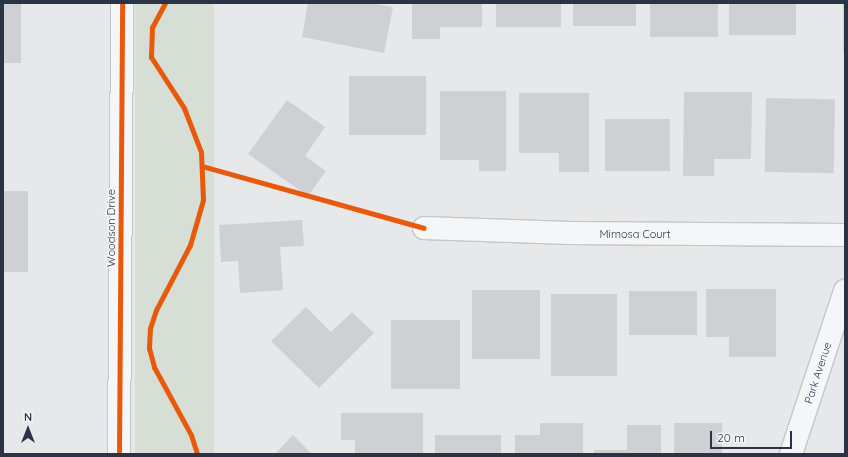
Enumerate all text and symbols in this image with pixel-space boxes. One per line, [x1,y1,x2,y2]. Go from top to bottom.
street label: Woodson Drive [104,189,118,267]
street label: Mimosa Court [599,227,671,241]
street label: Park Avenue [802,341,834,405]
north arrow [8,409,48,449]
text: N [24,410,32,424]
scale bar [712,423,794,449]
text: 20 m [717,430,745,445]

